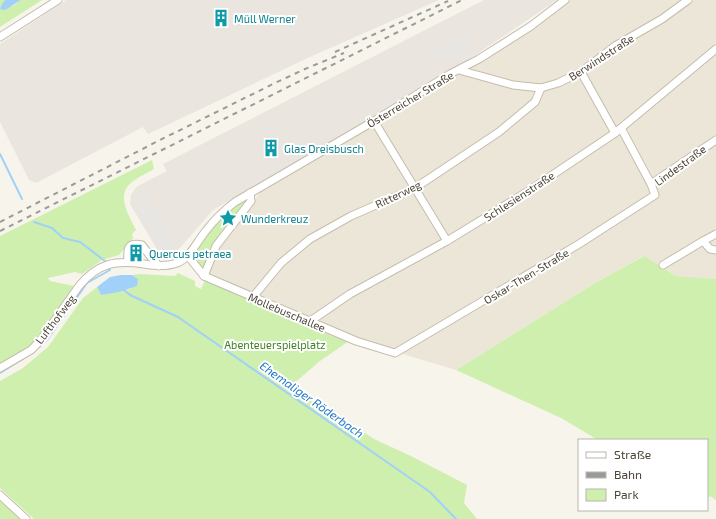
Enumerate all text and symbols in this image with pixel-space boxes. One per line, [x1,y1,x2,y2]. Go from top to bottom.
building icon: Müll Werner [211,8,231,28]
place label: Müll Werner [234,12,296,25]
street label: Berwindstraße [566,31,636,83]
street label: Österreicher Straße [364,67,456,130]
building icon: Glas Dreisbusch [261,138,281,158]
place label: Glas Dreisbusch [284,142,364,155]
street label: Lindestraße [652,142,708,188]
street label: Schlesienstraße [481,168,557,224]
street label: Ritterweg [373,177,423,211]
place icon: Wunderkreuz [218,208,238,228]
place label: Wunderkreuz [241,212,309,225]
building icon: Quercus petraea [126,243,146,263]
street label: Oskar-Then-Straße [481,245,571,306]
place label: Quercus petraea [149,247,231,261]
street label: Mollebuschallee [246,290,328,334]
street label: Lufthofweg [32,292,78,346]
park label: Abenteuerspielplatz [224,338,326,351]
water label: Ehemaliger Röderbach [258,358,366,440]
legend [578,439,708,511]
text: Straße [614,447,651,461]
text: Bahn [614,467,642,481]
text: Park [614,487,639,501]

